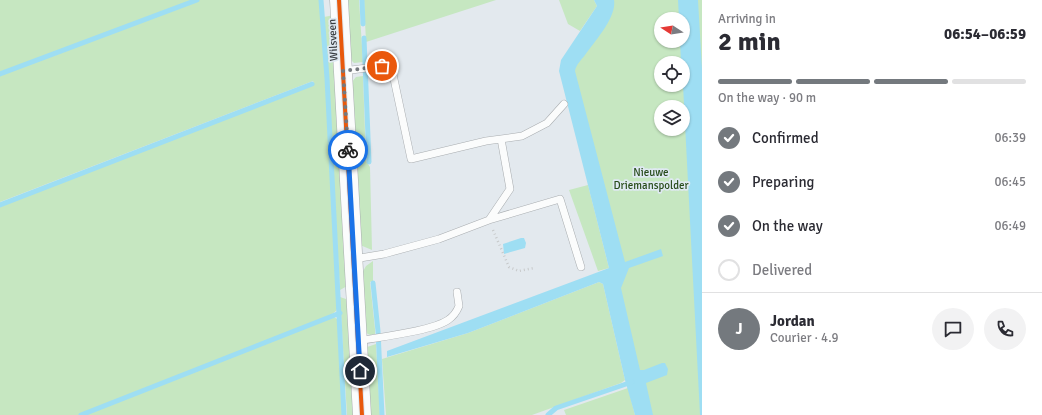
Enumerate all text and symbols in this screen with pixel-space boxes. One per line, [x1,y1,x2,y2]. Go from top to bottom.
text: Arriving in [718,11,776,27]
north arrow [654,12,690,48]
map controls [654,12,690,136]
street label: Wilsveen [325,19,341,61]
text: 06:54–06:59 [944,25,1026,43]
text: 2 min [718,26,781,58]
pin [365,49,399,83]
icon: bag [371,55,393,77]
button: locate [654,56,690,92]
text: On the way · 90 m [718,90,816,106]
button: layers [654,100,690,136]
icon: check [718,127,740,149]
text: Confirmed [752,129,819,147]
courier [328,130,368,170]
text: 06:39 [994,130,1026,146]
icon: bike [337,139,359,161]
park label: Nieuwe Driemanspolder [613,166,689,192]
icon: check [718,171,740,193]
text: Preparing [752,173,815,191]
text: 06:45 [994,174,1026,190]
icon: check [718,215,740,237]
text: On the way [752,217,823,235]
text: 06:49 [994,218,1026,234]
text: Delivered [752,261,812,279]
button: chat [932,308,974,350]
button: phone [984,308,1026,350]
text: Jordan [770,312,815,330]
text: J [735,320,743,338]
text: Courier · 4.9 [770,330,839,346]
pin [343,354,377,388]
icon: home [349,360,371,382]

